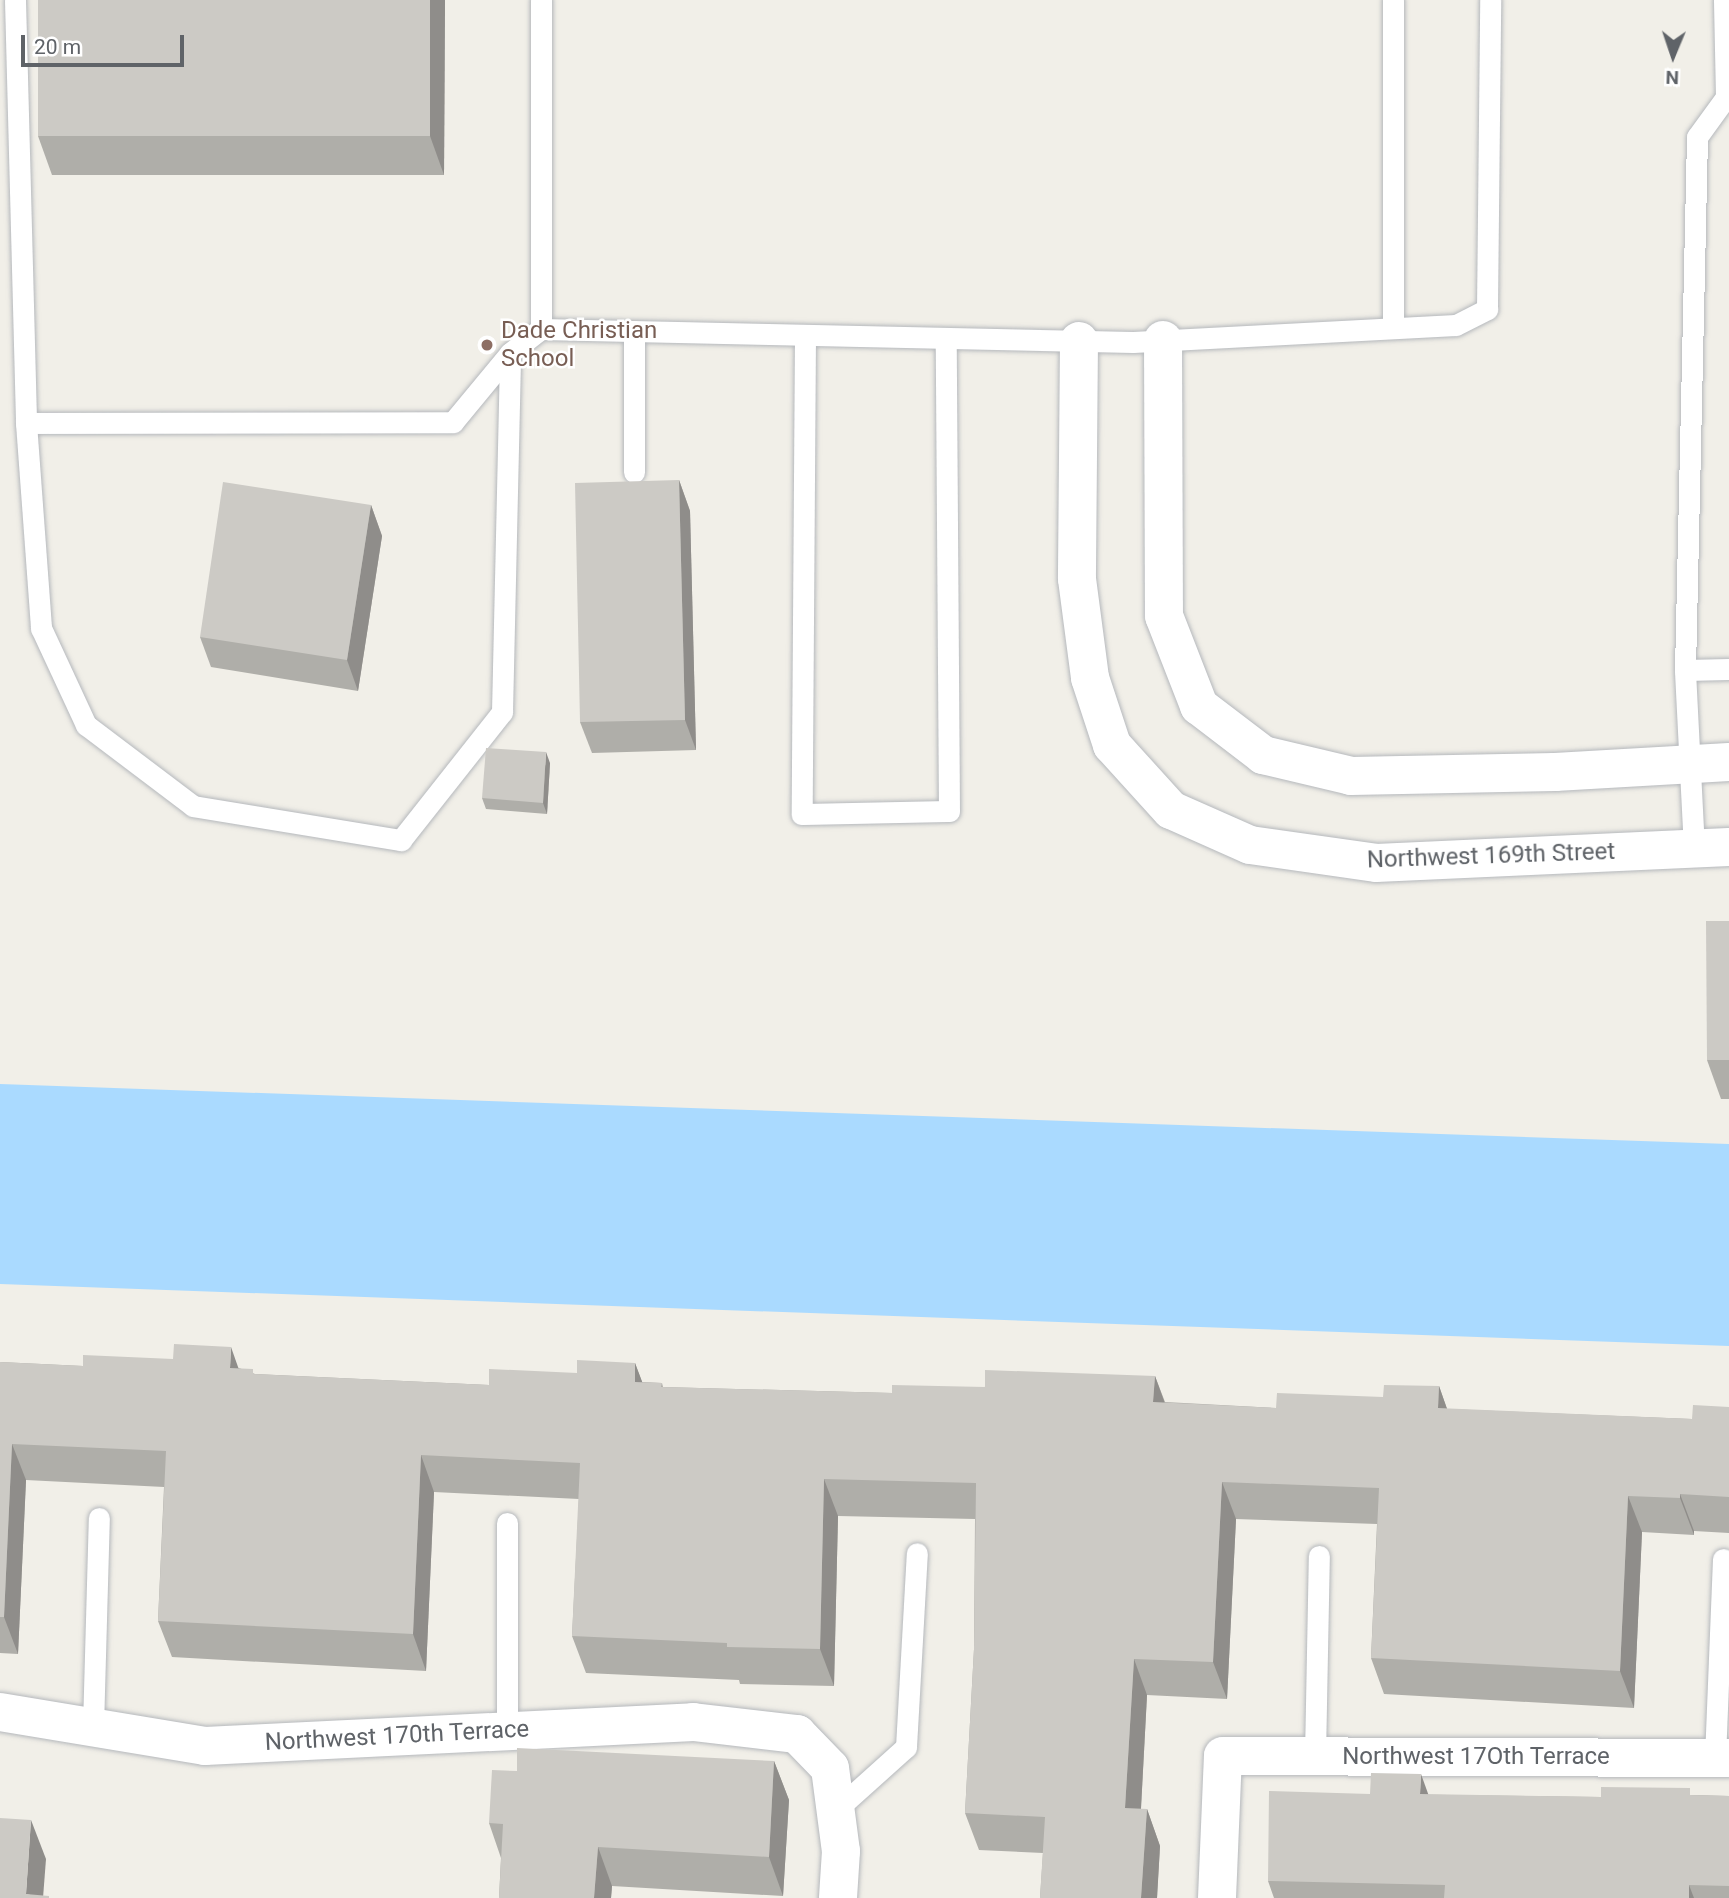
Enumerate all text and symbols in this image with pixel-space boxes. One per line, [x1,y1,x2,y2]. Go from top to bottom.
scale bar [24,21,187,65]
north arrow [1638,21,1708,91]
text: 20 m [34,35,81,59]
text: N [1665,66,1679,89]
place label: Dade Christian School [501,317,657,373]
marker: Dade Christian School [479,337,495,353]
street label: Northwest 169th Street [1366,837,1616,875]
street label: Northwest 170th Terrace [264,1715,530,1757]
street label: Northwest 17Oth Terrace [1342,1743,1610,1771]

